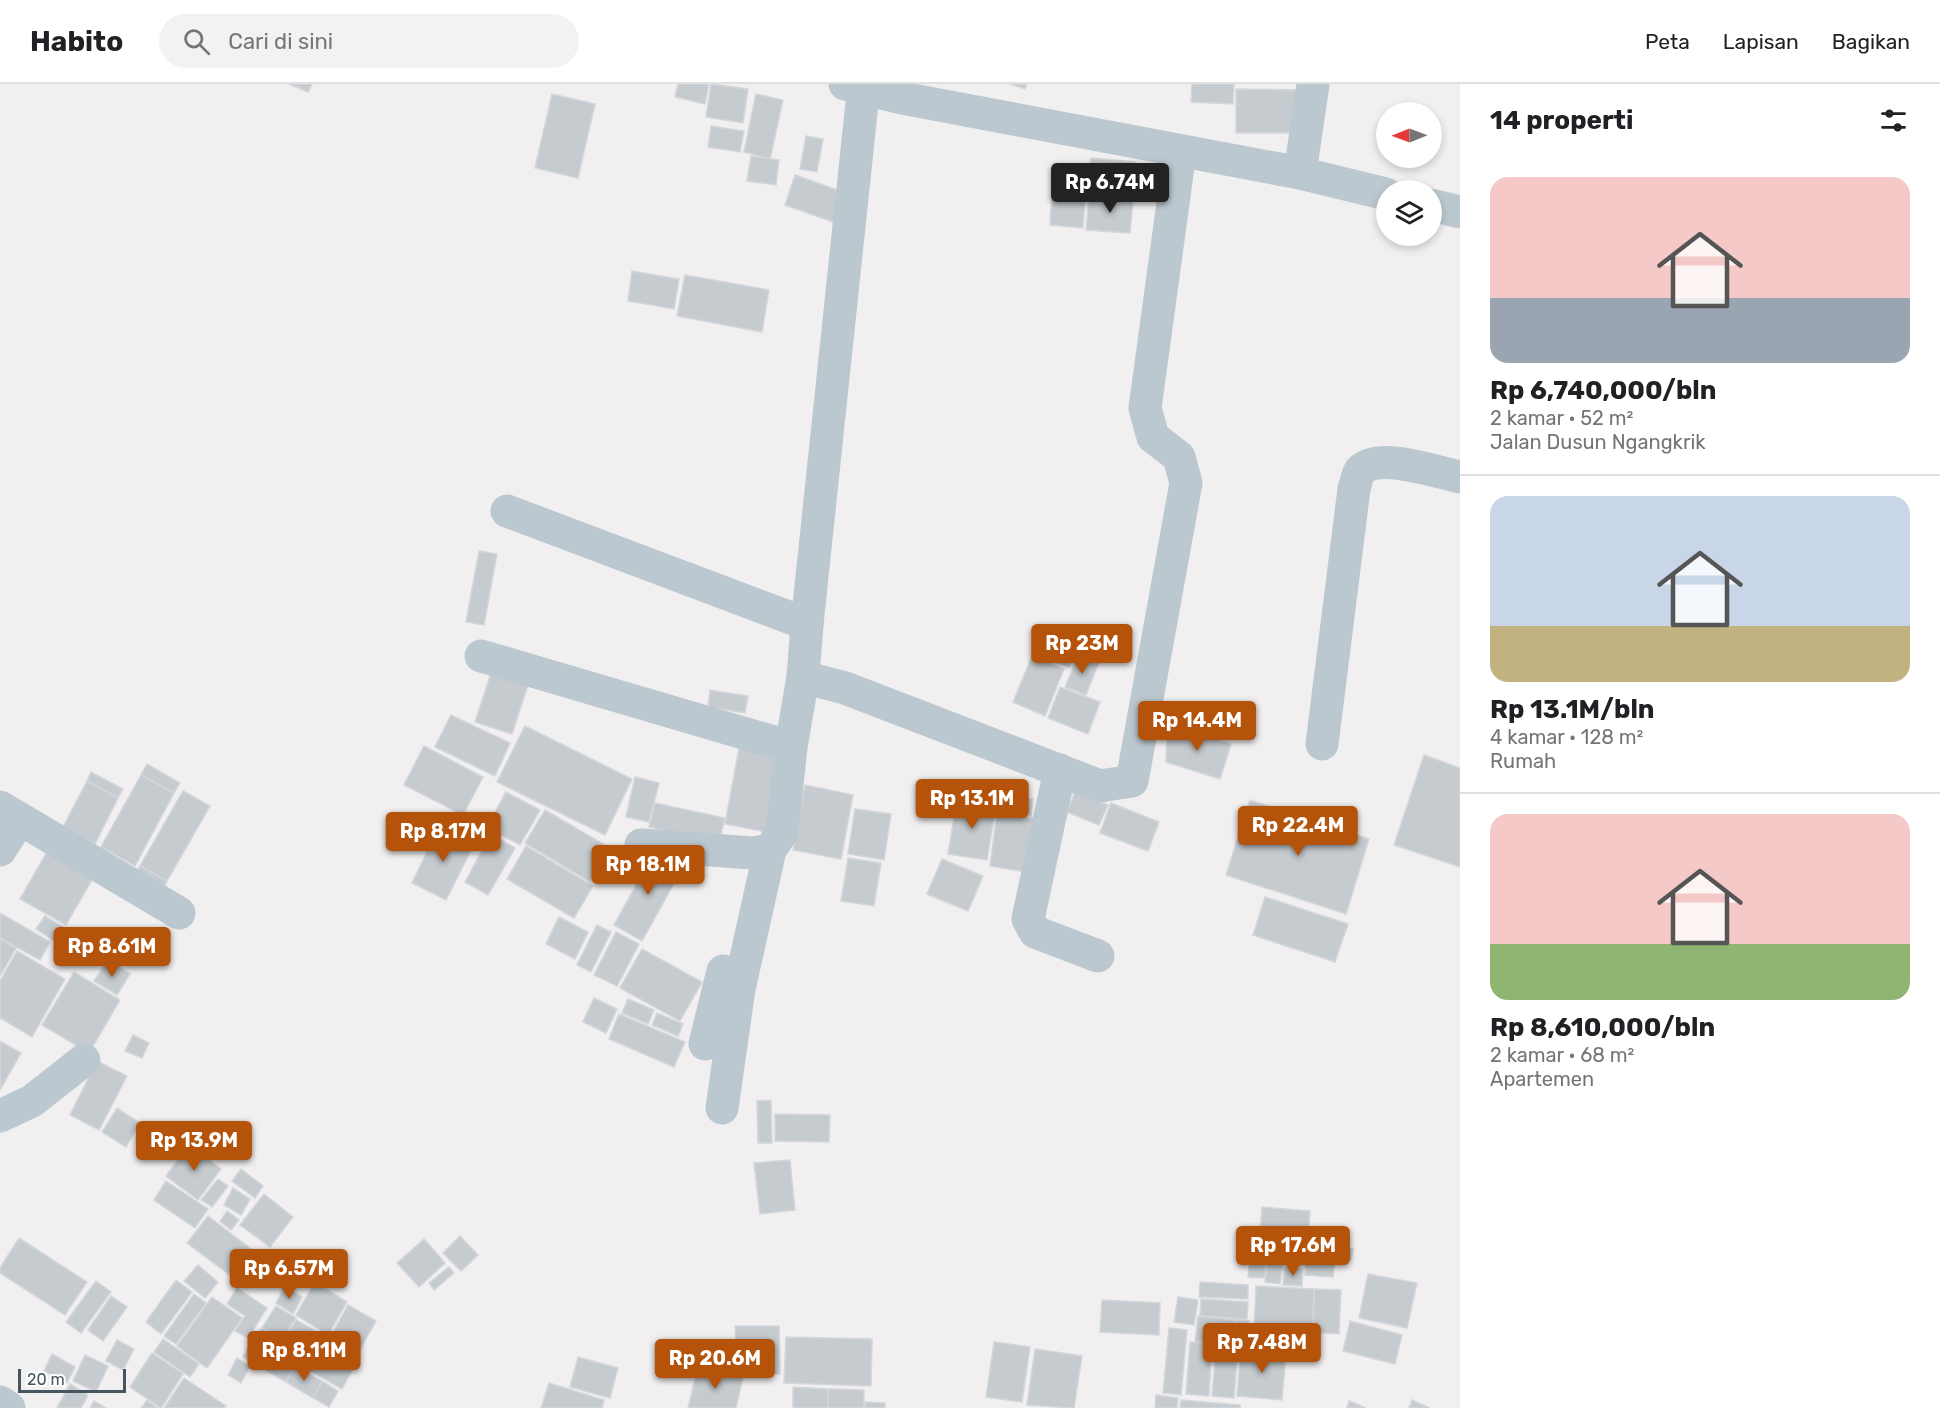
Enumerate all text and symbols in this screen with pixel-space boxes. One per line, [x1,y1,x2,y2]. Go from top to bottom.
search box [159,14,579,68]
text: Habito [30,25,123,58]
icon: search [180,25,213,58]
text: Cari di sini [228,28,333,55]
text: Peta [1645,29,1690,54]
text: Lapisan [1723,29,1799,54]
text: Bagikan [1832,29,1910,54]
north arrow [1376,102,1442,168]
map controls [1376,102,1442,246]
icon: filters [1877,104,1910,137]
text: 14 properti [1490,105,1633,136]
pin: Rp 6.74M [1048,163,1172,214]
text: Rp 6.74M [1065,170,1155,194]
button: layers [1376,180,1442,246]
icon: home [1646,216,1754,324]
text: Rp 6,740,000/bln [1490,375,1716,406]
text: 2 kamar · 52 m² [1490,406,1633,430]
text: Jalan Dusun Ngangkrik [1490,430,1706,454]
icon: home [1646,535,1754,643]
pin: Rp 23M [1033,624,1131,675]
text: Rp 23M [1045,631,1119,655]
text: Rp 13.1M/bln [1490,694,1655,725]
pin: Rp 14.4M [1135,701,1259,752]
text: Rp 14.4M [1152,708,1242,732]
text: 4 kamar · 128 m² [1490,725,1643,749]
text: Rumah [1490,749,1556,773]
pin: Rp 13.1M [910,779,1034,830]
text: Rp 13.1M [930,786,1014,810]
pin: Rp 22.4M [1236,806,1360,857]
pin: Rp 8.17M [381,812,505,863]
text: Rp 22.4M [1252,813,1344,837]
text: Rp 8.17M [400,819,486,843]
pin: Rp 18.1M [586,845,710,896]
text: Rp 18.1M [606,852,690,876]
icon: home [1646,853,1754,961]
pin: Rp 8.61M [50,927,174,978]
text: Rp 8.61M [68,934,156,958]
text: Rp 8,610,000/bln [1490,1012,1715,1043]
text: 2 kamar · 68 m² [1490,1043,1634,1067]
text: Apartemen [1490,1067,1594,1091]
pin: Rp 13.9M [132,1121,256,1172]
text: Rp 13.9M [150,1128,238,1152]
pin: Rp 17.6M [1231,1226,1355,1277]
text: Rp 17.6M [1250,1233,1336,1257]
pin: Rp 6.57M [227,1249,351,1300]
text: Rp 6.57M [244,1256,334,1280]
pin: Rp 7.48M [1200,1323,1324,1374]
text: Rp 7.48M [1217,1330,1307,1354]
pin: Rp 8.11M [242,1331,366,1382]
text: Rp 8.11M [262,1338,346,1362]
pin: Rp 20.6M [653,1339,777,1390]
text: Rp 20.6M [669,1346,761,1370]
scale bar [18,1366,126,1394]
text: 20 m [27,1370,65,1389]

